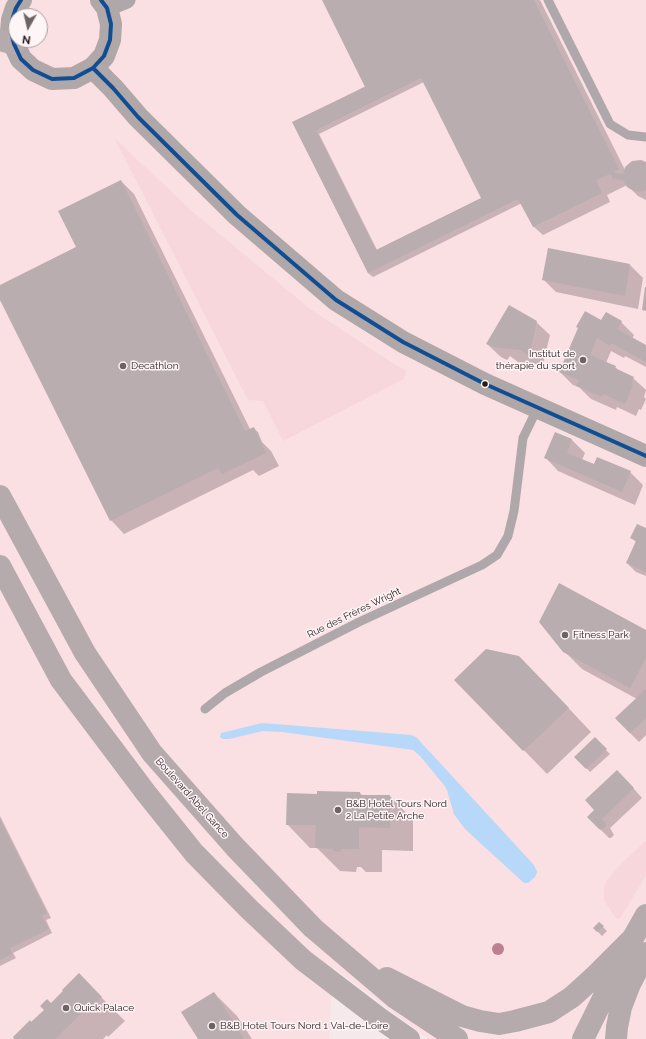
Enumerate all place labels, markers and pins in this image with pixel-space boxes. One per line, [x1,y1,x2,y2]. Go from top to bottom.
place label: Institut de thérapie du sport [496,348,575,372]
marker: Institut de thérapie du sport [578,355,588,365]
place label: Decathlon [131,360,179,372]
marker: Decathlon [118,361,128,371]
unlabelled marker [480,379,490,389]
place label: Fitness Park [573,629,629,641]
marker: Fitness Park [560,630,570,640]
place label: B&B Hotel Tours Nord 2 La Petite Arche [346,798,447,822]
marker: B&B Hotel Tours Nord 2 La Petite Arche [333,805,343,815]
place label: Quick Palace [74,1002,134,1014]
marker: Quick Palace [61,1003,71,1013]
place label: B&B Hotel Tours Nord 1 Val-de-Loire [220,1020,388,1032]
marker: B&B Hotel Tours Nord 1 Val-de-Loire [207,1021,217,1031]

